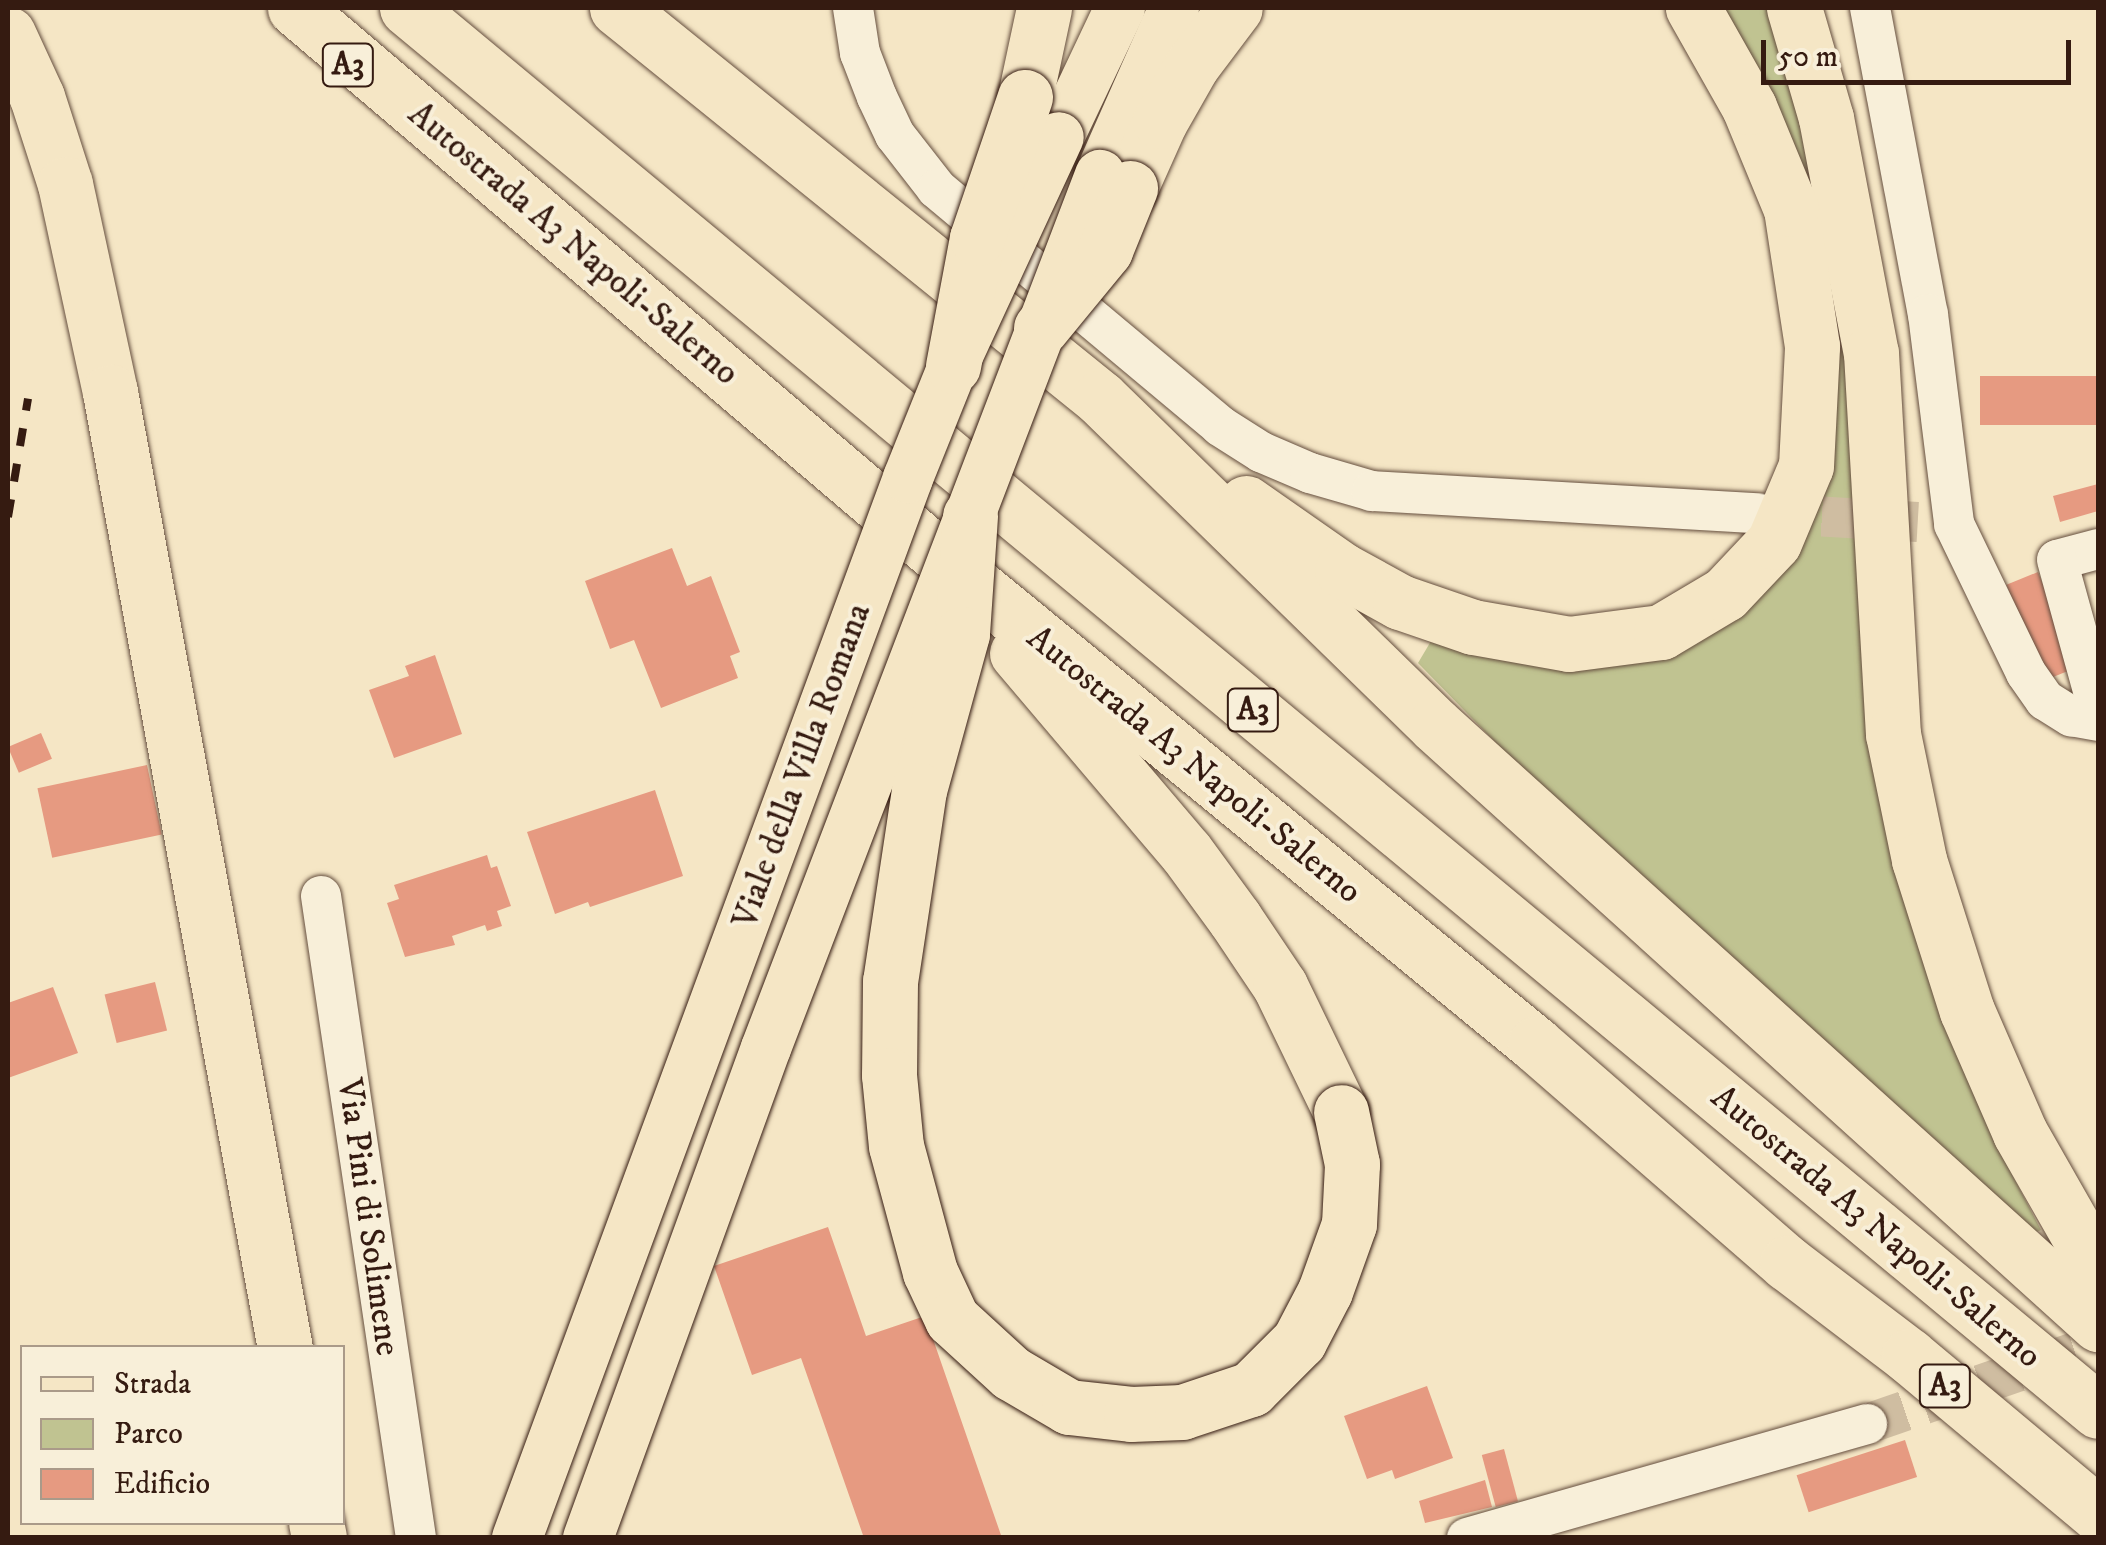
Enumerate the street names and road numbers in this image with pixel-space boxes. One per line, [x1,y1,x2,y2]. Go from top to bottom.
road number: A3 [320,38,376,92]
street label: Autostrada A3 Napoli-Salerno [399,94,747,394]
street label: Viale della Villa Romana [724,598,880,934]
street label: Autostrada A3 Napoli-Salerno [1018,617,1370,913]
road number: A3 [1226,683,1280,737]
street label: Via Pini di Solimene [328,1076,408,1358]
street label: Autostrada A3 Napoli-Salerno [1702,1077,2050,1377]
road number: A3 [1918,1359,1972,1413]

